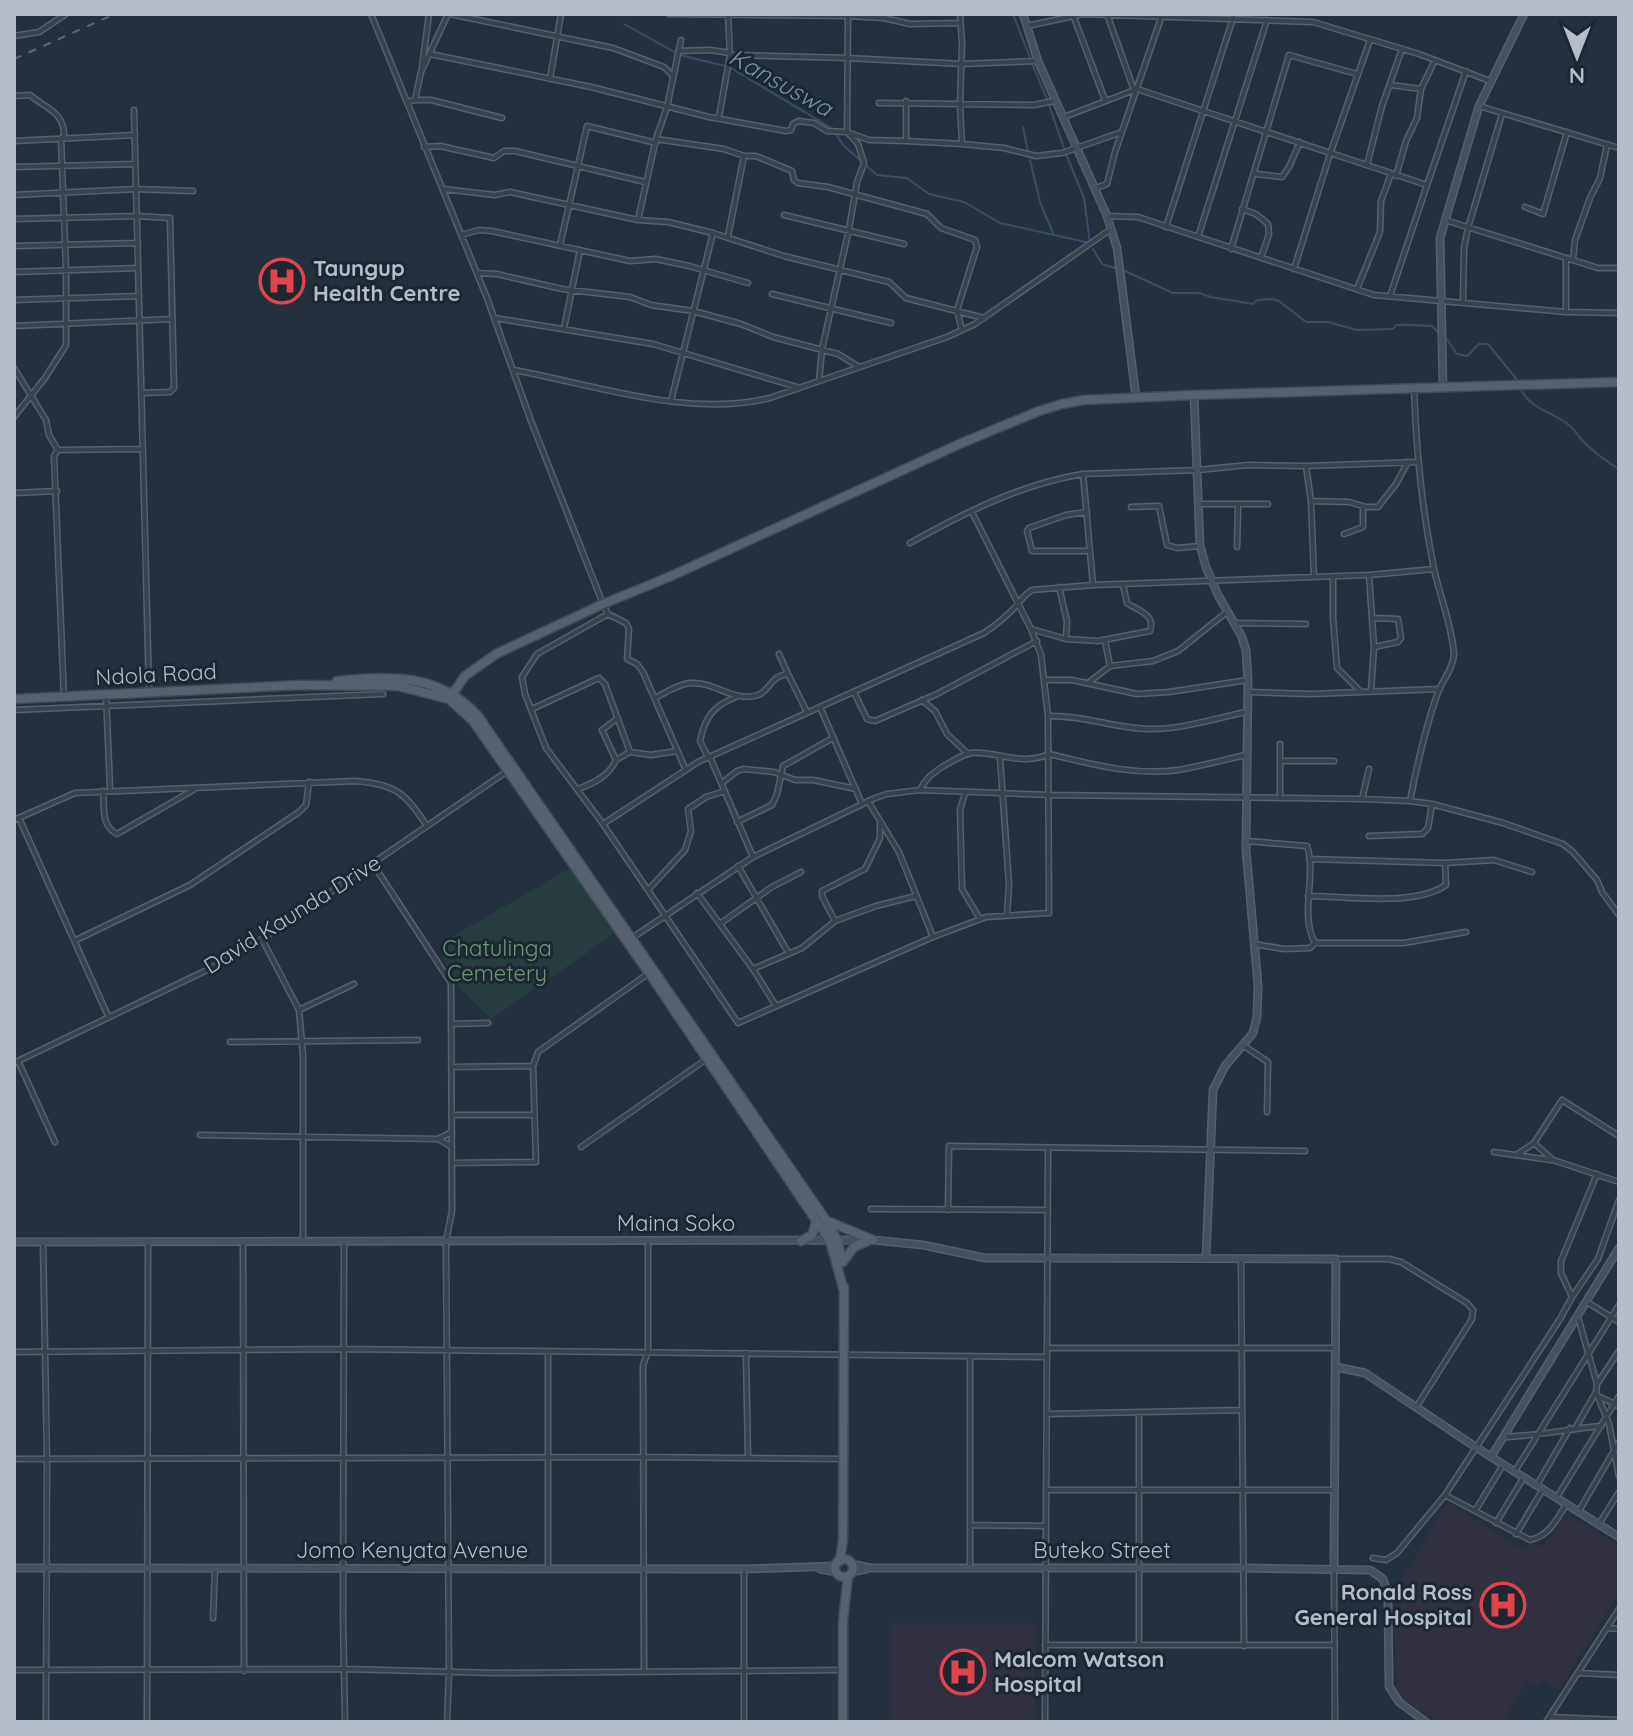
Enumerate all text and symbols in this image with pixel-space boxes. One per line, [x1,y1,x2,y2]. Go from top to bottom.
north arrow [1537,16,1617,96]
water label: Kansuswa [724,41,839,123]
text: N [1569,62,1585,90]
place label: Taungup Health Centre [313,254,461,307]
hospital icon: Taungup Health Centre [258,257,306,305]
street label: Ndola Road [95,657,217,691]
street label: David Kaunda Drive [198,848,386,980]
park label: Chatulinga Cemetery [442,934,552,987]
street label: Maina Soko [617,1209,735,1237]
street label: Jomo Kenyata Avenue [296,1536,528,1564]
street label: Buteko Street [1033,1536,1171,1564]
place label: Ronald Ross General Hospital [1295,1578,1472,1631]
hospital icon: Ronald Ross General Hospital [1479,1581,1527,1629]
place label: Malcom Watson Hospital [994,1645,1164,1698]
hospital icon: Malcom Watson Hospital [939,1648,987,1696]

